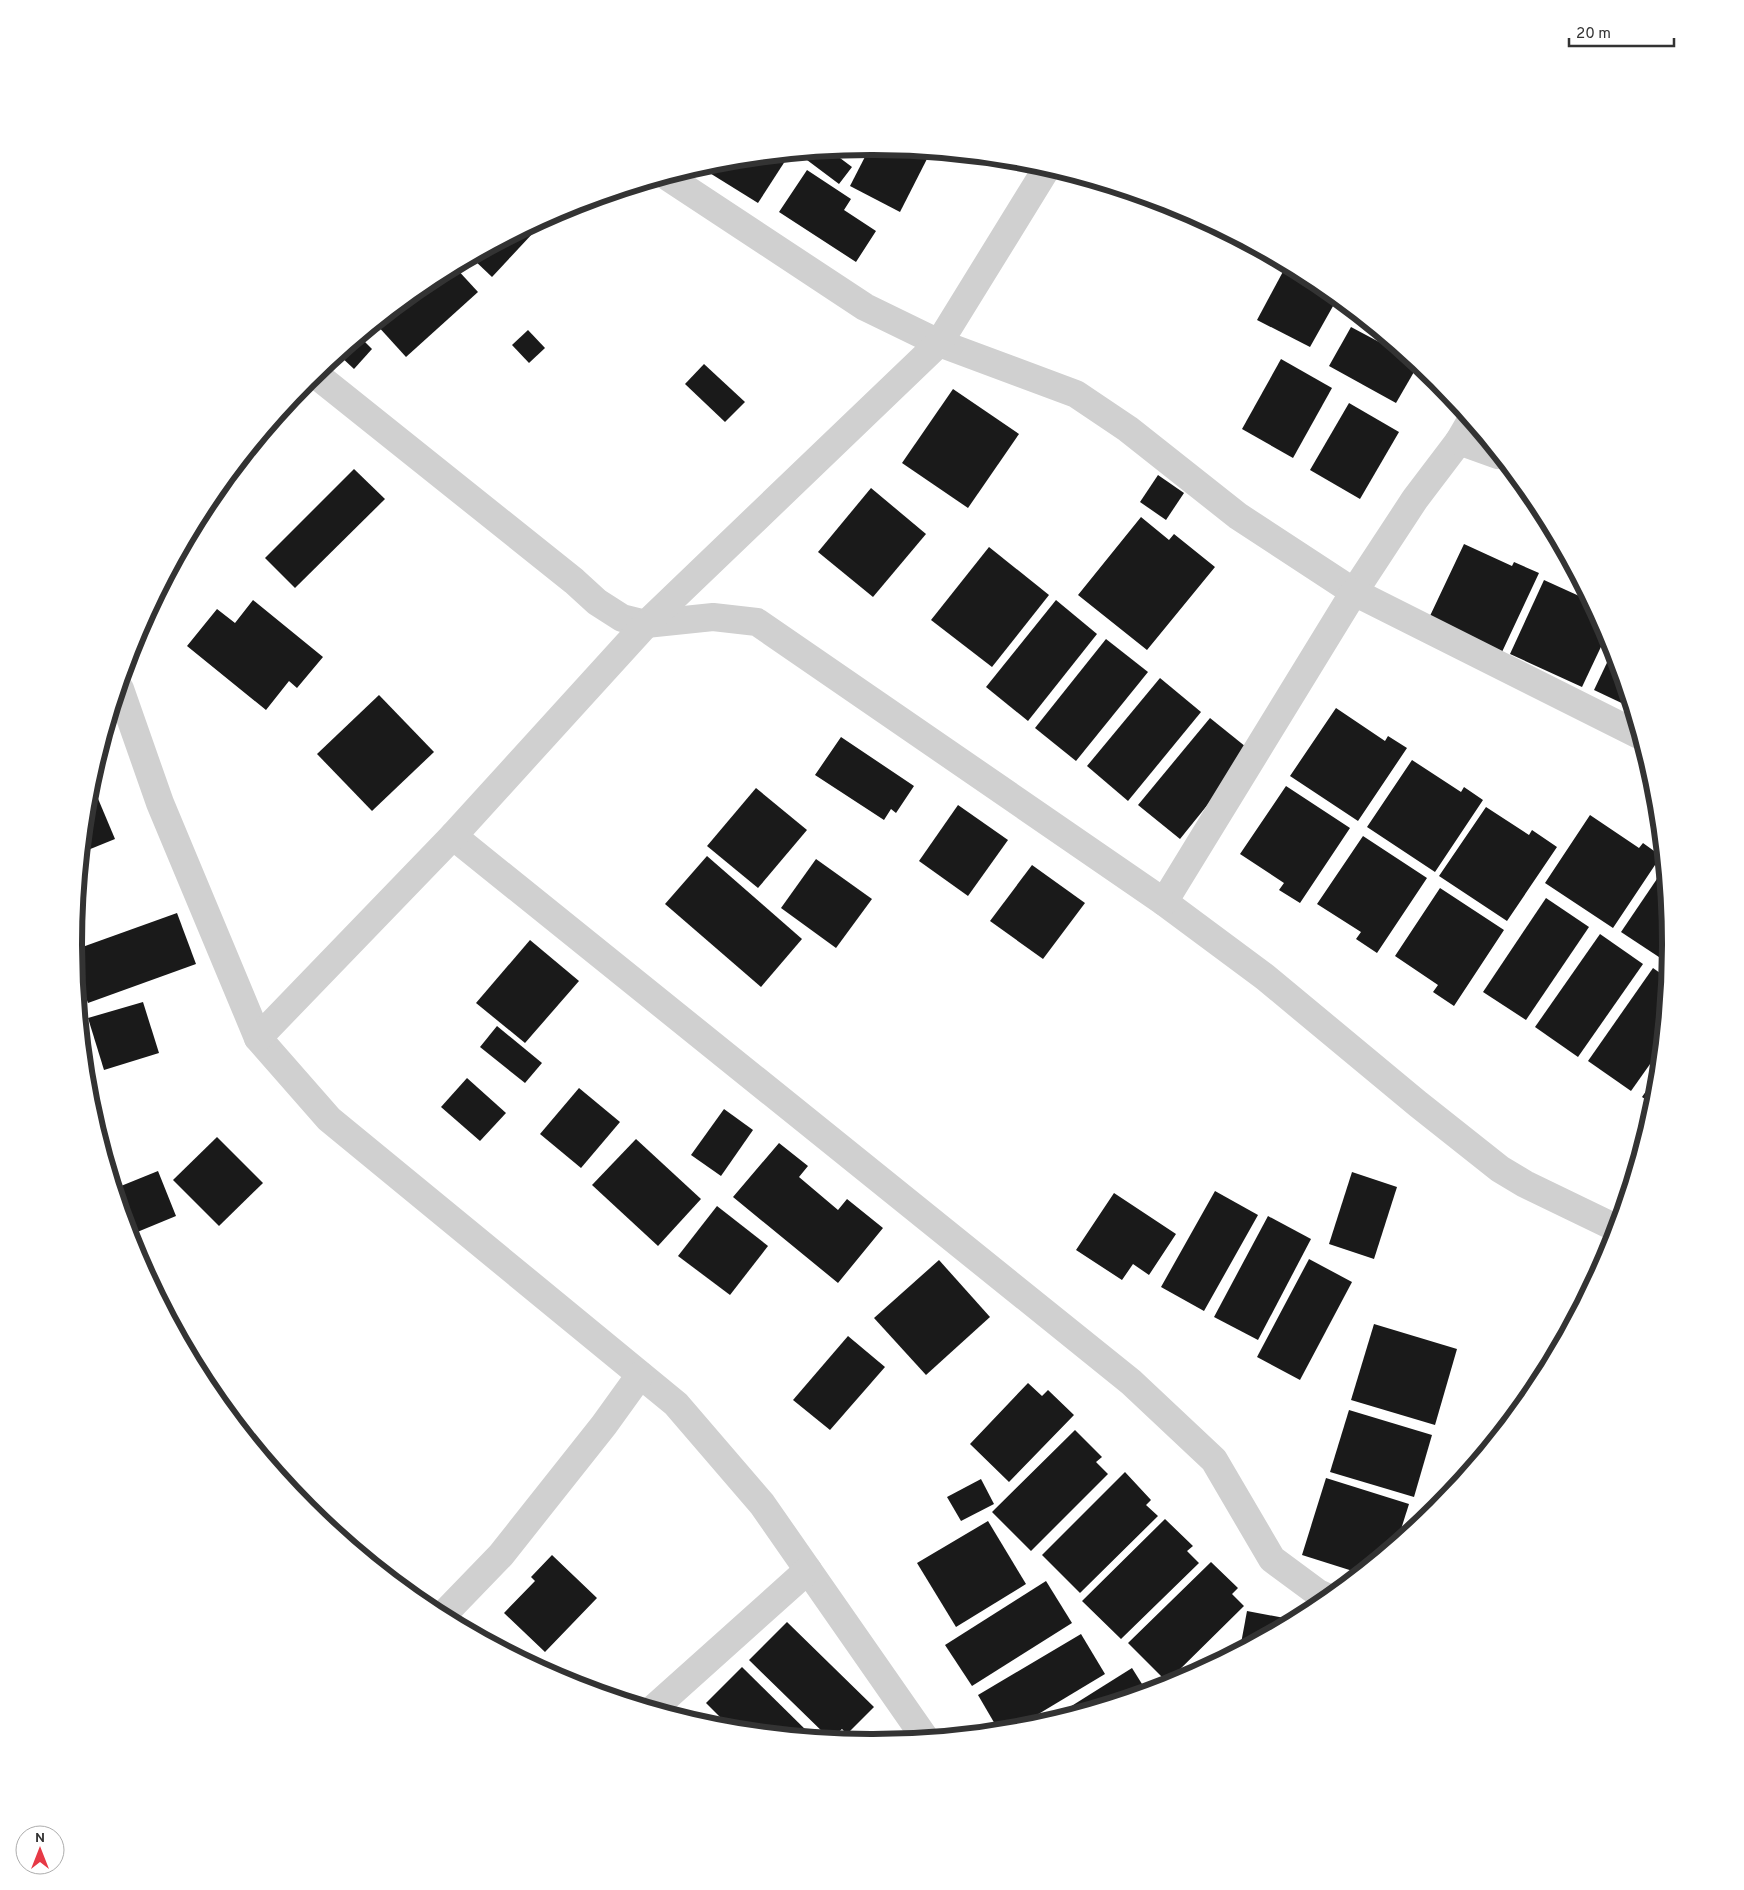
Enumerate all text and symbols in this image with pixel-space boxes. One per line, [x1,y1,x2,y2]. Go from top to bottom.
scale bar [1569,15,1674,47]
text: 20 m [1576,25,1611,44]
north arrow [15,1825,65,1875]
text: N [35,1830,45,1847]

